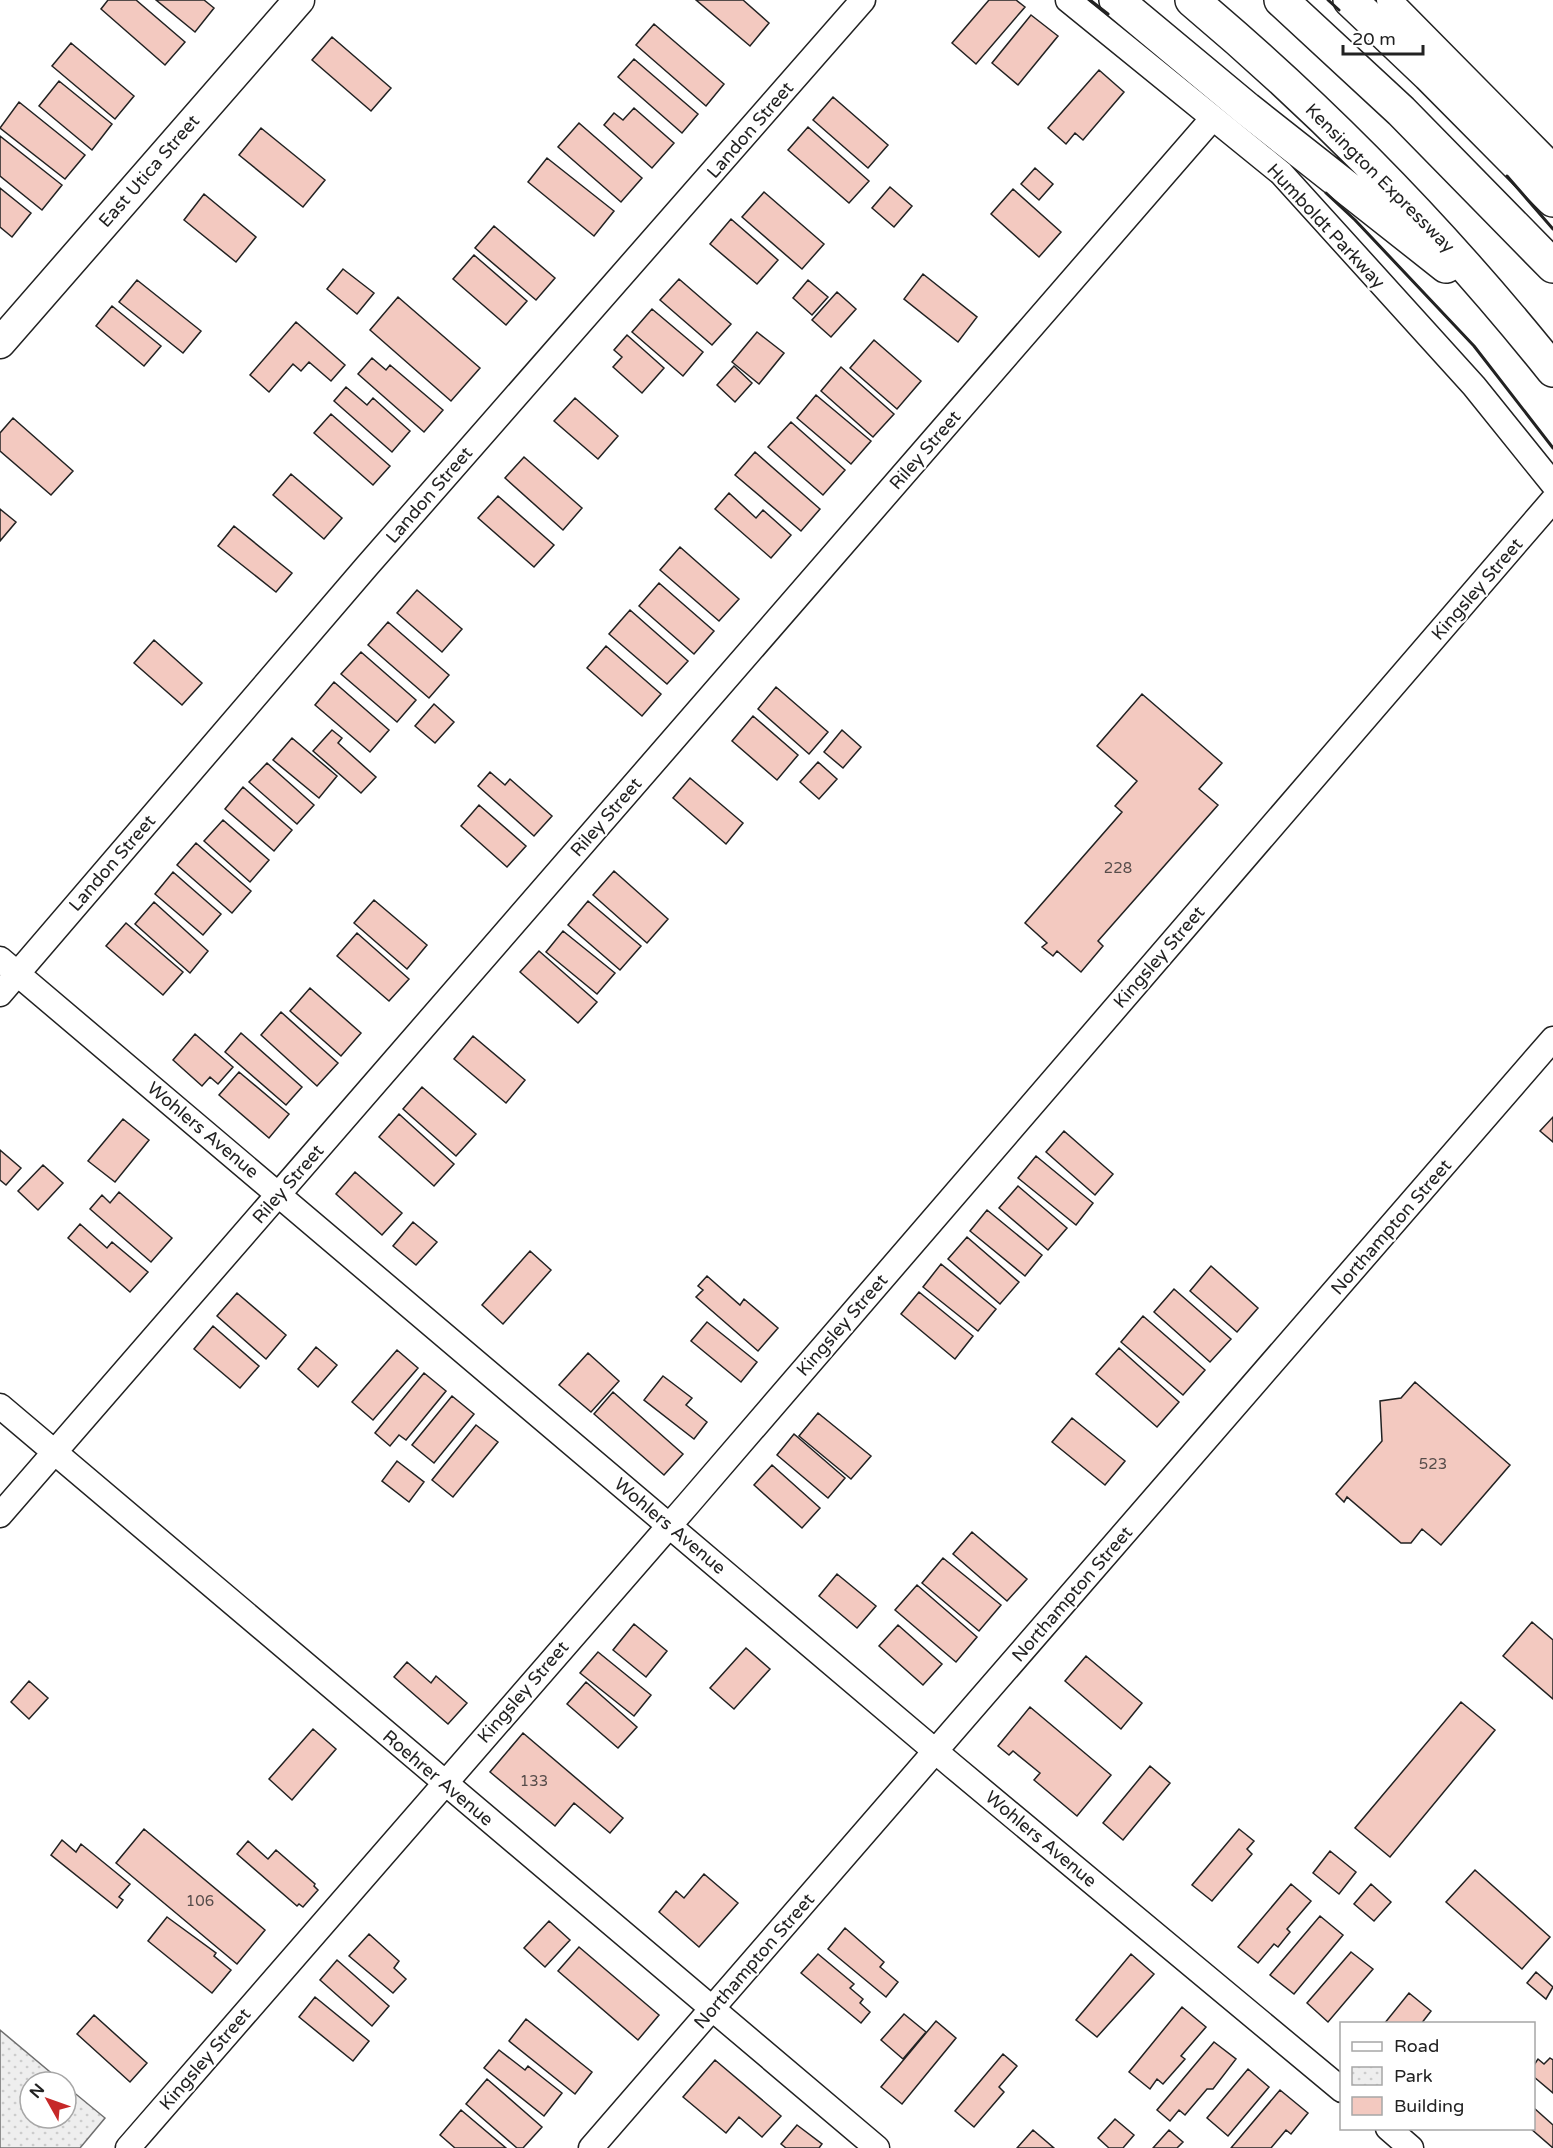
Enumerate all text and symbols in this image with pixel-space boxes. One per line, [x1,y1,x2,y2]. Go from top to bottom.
scale bar [1343,18,1422,56]
text: 20 m [1352,28,1396,50]
street label: Landon Street [702,77,798,183]
street label: Kensington Expressway [1301,99,1460,258]
street label: East Utica Street [94,110,204,232]
street label: Humboldt Parkway [1262,159,1390,293]
street label: Riley Street [885,406,965,494]
street label: Landon Street [381,442,477,548]
street label: Kingsley Street [1427,533,1527,644]
street label: Riley Street [566,773,646,861]
street label: Landon Street [64,810,160,916]
house number: 228 [1104,859,1132,877]
street label: Kingsley Street [1109,901,1209,1012]
street label: Wohlers Avenue [143,1077,263,1183]
street label: Riley Street [248,1140,328,1228]
street label: Northampton Street [1326,1155,1456,1299]
street label: Kingsley Street [792,1269,892,1380]
house number: 523 [1419,1455,1447,1473]
street label: Wohlers Avenue [610,1473,730,1579]
street label: Northampton Street [1007,1522,1137,1666]
street label: Kingsley Street [473,1636,573,1747]
street label: Roehrer Avenue [378,1725,498,1831]
house number: 133 [520,1772,548,1790]
street label: Wohlers Avenue [981,1786,1101,1892]
street label: Northampton Street [689,1889,819,2033]
house number: 106 [186,1892,214,1910]
street label: Kingsley Street [155,2003,255,2114]
legend [1340,2022,1535,2130]
text: Road [1394,2035,1439,2057]
text: Park [1394,2065,1433,2087]
north arrow [18,2070,78,2130]
text: N [25,2080,49,2102]
text: Building [1394,2095,1464,2117]

